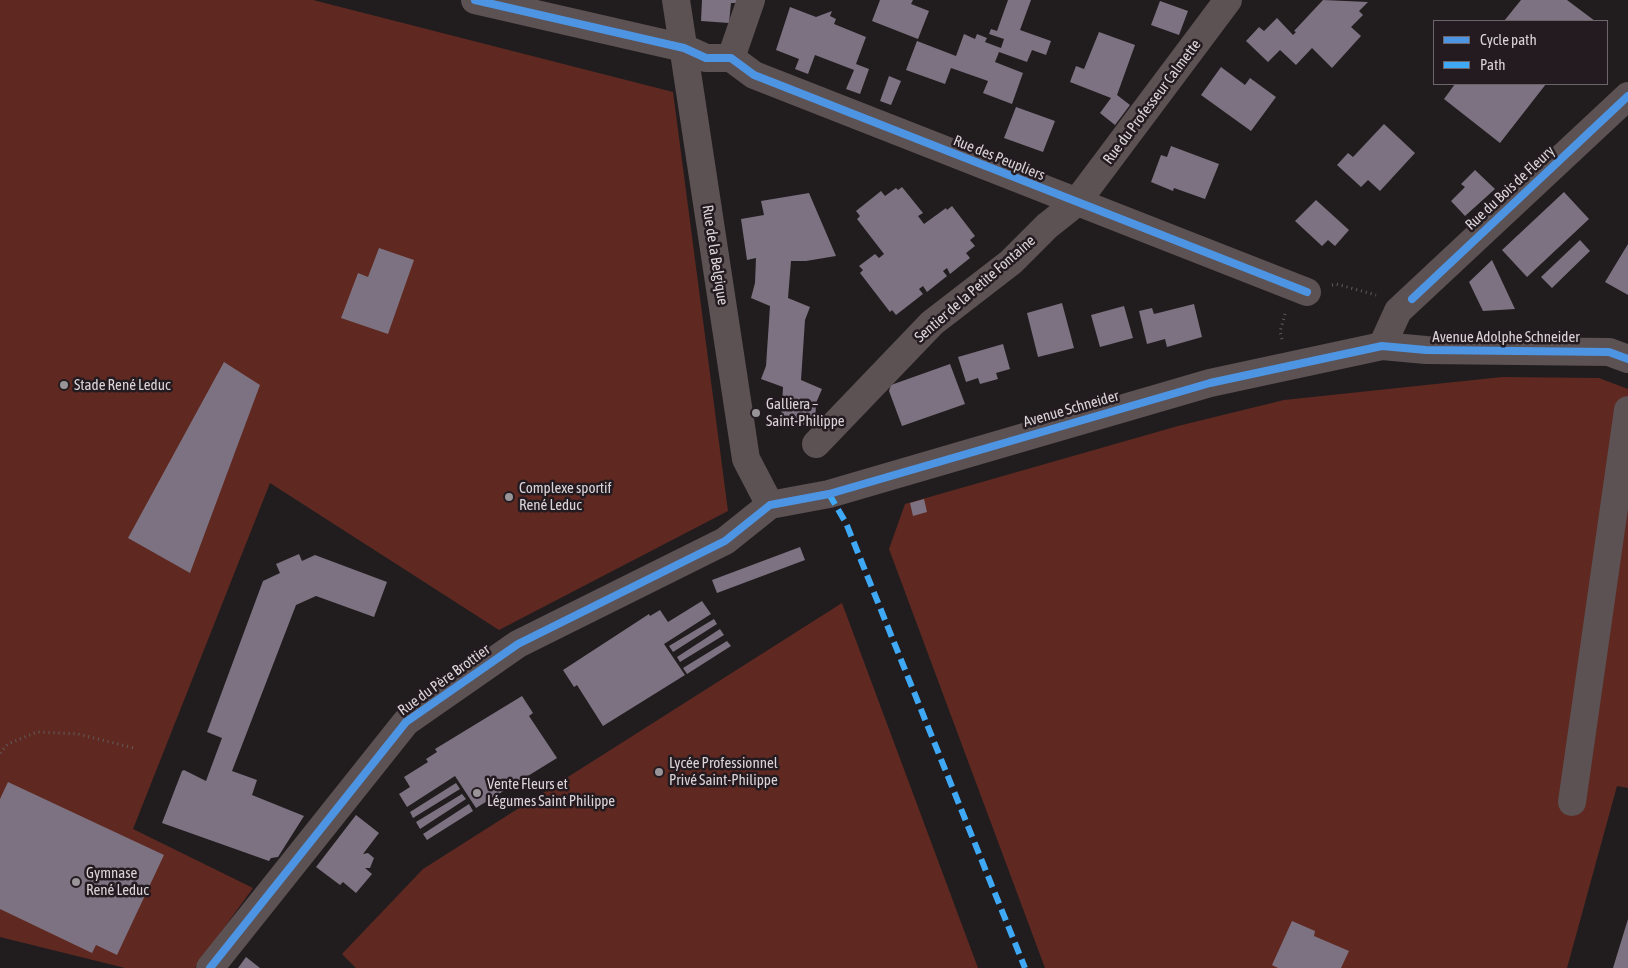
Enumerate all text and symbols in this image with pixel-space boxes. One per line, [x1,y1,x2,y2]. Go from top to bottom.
legend [1433,20,1608,85]
text: Cycle path [1480,31,1537,48]
street label: Rue du Professeur Calmette [1099,36,1205,168]
text: Path [1480,56,1506,73]
street label: Rue des Peupliers [951,131,1047,185]
street label: Rue du Bois de Fleury [1462,142,1558,234]
street label: Rue de la Belgique [698,204,732,306]
street label: Sentier de la Petite Fontaine [911,232,1039,346]
street label: Avenue Adolphe Schneider [1432,328,1580,346]
place label: Stade René Leduc [74,376,170,394]
marker: Stade René Leduc [58,379,70,391]
street label: Avenue Schneider [1021,387,1121,431]
place label: Galliera – Saint-Philippe [766,395,845,430]
marker: Galliera – Saint-Philippe [750,407,762,419]
place label: Complexe sportif René Leduc [519,479,612,514]
marker: Complexe sportif René Leduc [503,491,515,503]
street label: Rue du Père Brottier [395,641,493,719]
place label: Lycée Professionnel Privé Saint-Philippe [669,754,778,789]
marker: Lycée Professionnel Privé Saint-Philippe [653,766,665,778]
place label: Vente Fleurs et Légumes Saint Philippe [487,775,615,810]
marker: Vente Fleurs et Légumes Saint Philippe [471,787,483,799]
place label: Gymnase René Leduc [86,864,149,899]
marker: Gymnase René Leduc [70,876,82,888]

